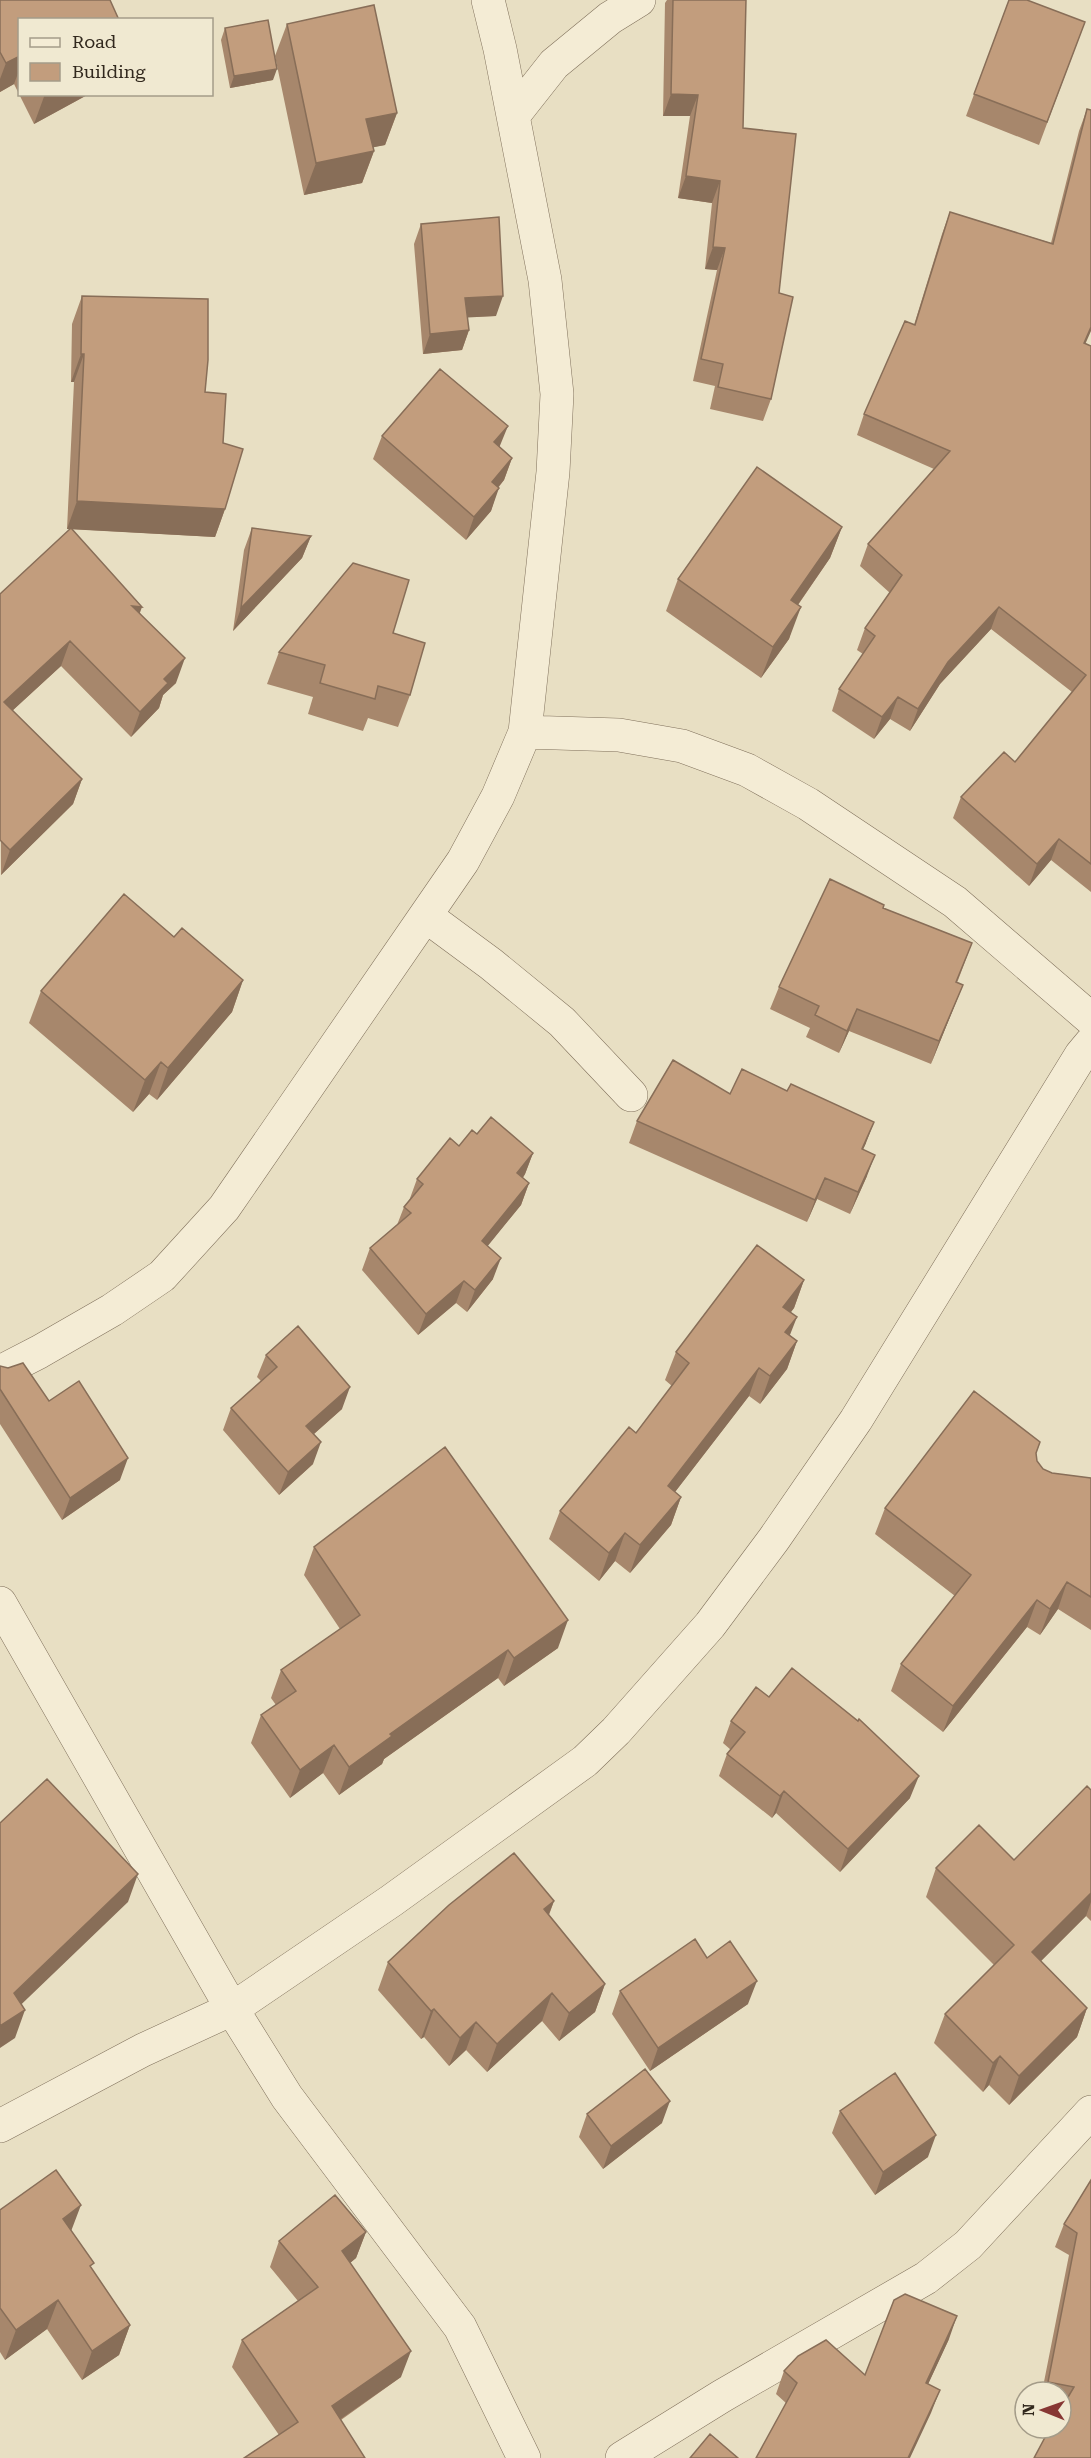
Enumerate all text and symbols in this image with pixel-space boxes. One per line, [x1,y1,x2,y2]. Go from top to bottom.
legend [18,18,213,96]
text: Road [72,31,117,52]
text: Building [72,61,146,82]
north arrow [1013,2380,1073,2440]
text: N [1019,2403,1038,2416]

